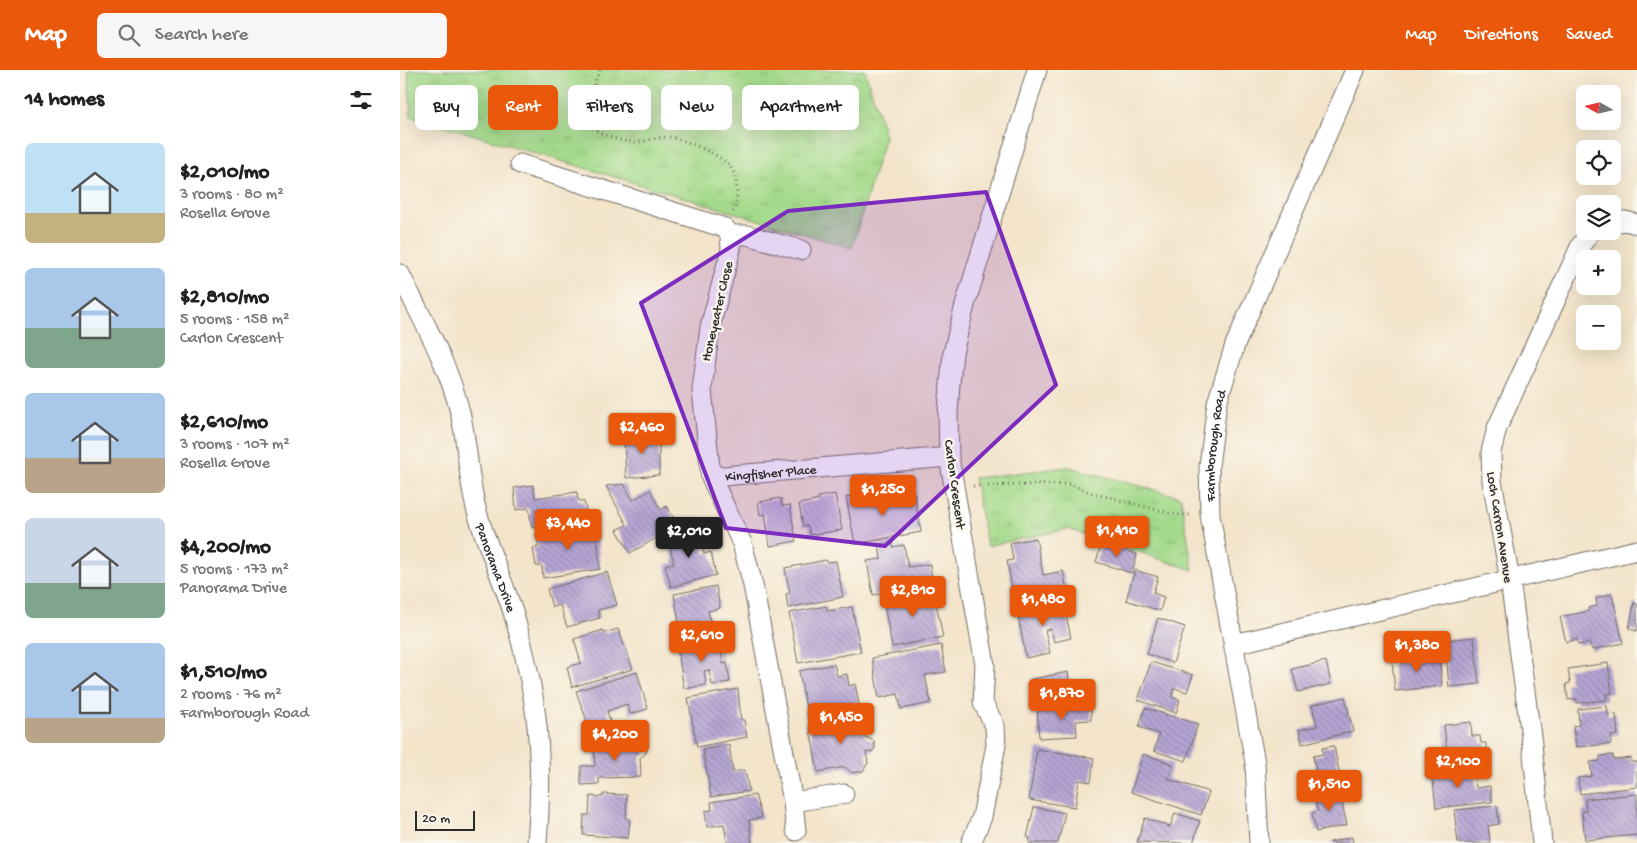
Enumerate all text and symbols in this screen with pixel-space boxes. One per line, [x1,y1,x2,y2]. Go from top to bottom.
search box [97,13,447,58]
text: Map [25,21,67,50]
icon: search [115,21,143,49]
text: Search here [155,24,248,47]
text: Map [1405,25,1437,46]
text: Directions [1465,25,1538,46]
text: Saved [1566,25,1612,46]
chip: Buy [415,85,478,130]
chip: Rent [488,85,558,130]
chip: Filters [568,85,651,130]
chip: New [661,85,732,130]
chip: Apartment [742,85,859,130]
north arrow [1576,85,1621,130]
map controls [1576,85,1621,350]
icon: filters [347,86,375,114]
text: 14 homes [25,88,104,113]
button: locate [1576,140,1621,185]
text: $2,010/mo [180,161,270,186]
icon: home [65,163,125,223]
text: 3 rooms · 80 m² [180,186,284,205]
button: layers [1576,195,1621,240]
text: Rosella Grove [180,205,270,224]
button: + [1576,250,1621,295]
street label: Honeyeater Close [699,259,738,363]
text: $2,810/mo [180,286,269,311]
icon: home [65,288,125,348]
button: − [1576,305,1621,350]
text: 5 rooms · 158 m² [180,311,289,330]
text: Carlon Crescent [180,330,283,349]
street label: Farmborough Road [1203,386,1232,503]
text: $2,610/mo [180,411,268,436]
pin: $2,460 [601,412,683,455]
icon: home [65,413,125,473]
text: $2,460 [620,419,664,438]
text: 3 rooms · 107 m² [180,436,290,455]
street label: Carlon Crescent [939,439,968,531]
text: Rosella Grove [180,455,270,474]
street label: Kingfisher Place [725,462,818,487]
street label: Loch Carron Avenue [1481,470,1516,585]
pin: $1,250 [842,474,924,517]
text: $1,250 [861,481,905,500]
pin: $3,440 [527,508,609,551]
text: $3,440 [546,515,590,534]
pin: $2,010 [648,516,730,559]
pin: $1,410 [1076,516,1158,558]
street label: Panorama Drive [470,520,519,616]
text: $1,410 [1096,522,1138,541]
text: $2,010 [667,523,711,542]
text: $4,200/mo [180,536,271,561]
icon: home [65,538,125,598]
text: 5 rooms · 173 m² [180,561,289,580]
pin: $2,810 [872,576,954,618]
text: Panorama Drive [180,580,287,599]
text: $2,810 [891,582,935,601]
pin: $1,480 [1002,584,1084,627]
text: $1,480 [1021,591,1065,610]
pin: $2,610 [661,620,743,663]
text: $2,610 [680,627,724,646]
pin: $1,380 [1376,630,1458,673]
text: $1,380 [1395,637,1439,656]
text: $1,510/mo [180,661,267,686]
icon: home [65,663,125,723]
pin: $1,870 [1021,678,1103,721]
text: $1,870 [1040,685,1084,704]
text: 2 rooms · 76 m² [180,686,282,705]
pin: $1,450 [800,702,882,745]
text: Farmborough Road [180,705,309,724]
text: $1,450 [819,709,863,728]
pin: $4,200 [574,720,656,762]
text: $4,200 [592,726,638,745]
pin: $2,100 [1417,746,1499,789]
text: $2,100 [1436,753,1480,772]
pin: $1,510 [1288,770,1370,812]
text: $1,510 [1308,776,1350,795]
scale bar [415,808,475,831]
text: 20 m [422,811,450,828]

